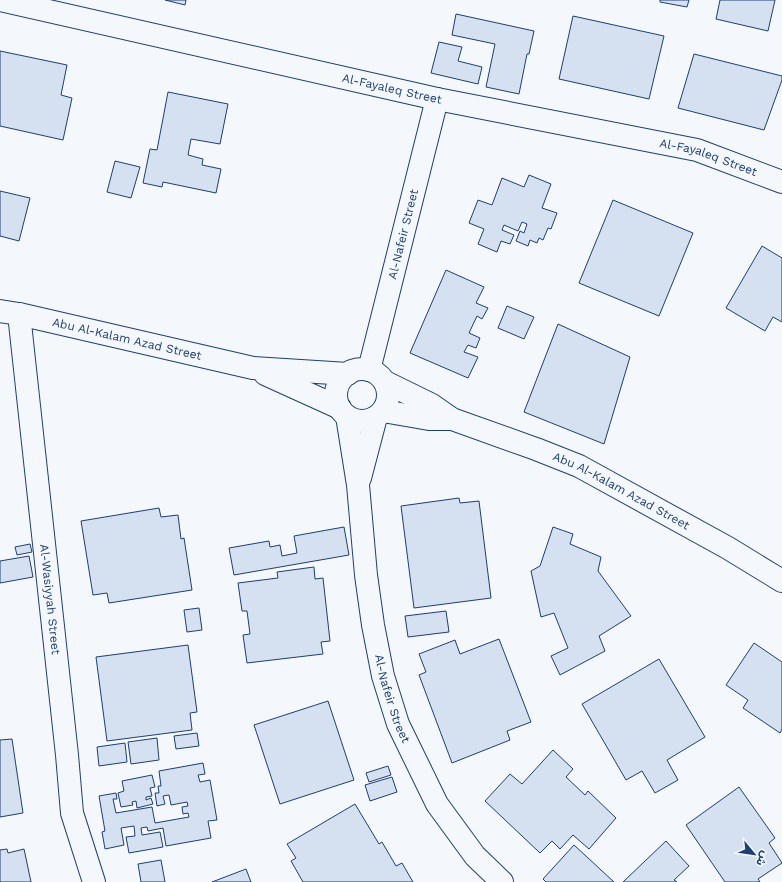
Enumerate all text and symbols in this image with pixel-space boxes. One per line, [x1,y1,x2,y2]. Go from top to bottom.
street label: Al-Fayaleq Street [341,71,443,107]
street label: Al-Fayaleq Street [659,136,759,179]
street label: Al-Nafeir Street [385,188,421,281]
street label: Abu Al-Kalam Azad Street [51,315,203,363]
street label: Abu Al-Kalam Azad Street [551,449,692,532]
street label: Al-Wasiyyah Street [37,543,63,655]
street label: Al-Nafeir Street [372,653,413,745]
north arrow [734,834,774,874]
text: ش [753,849,772,868]

